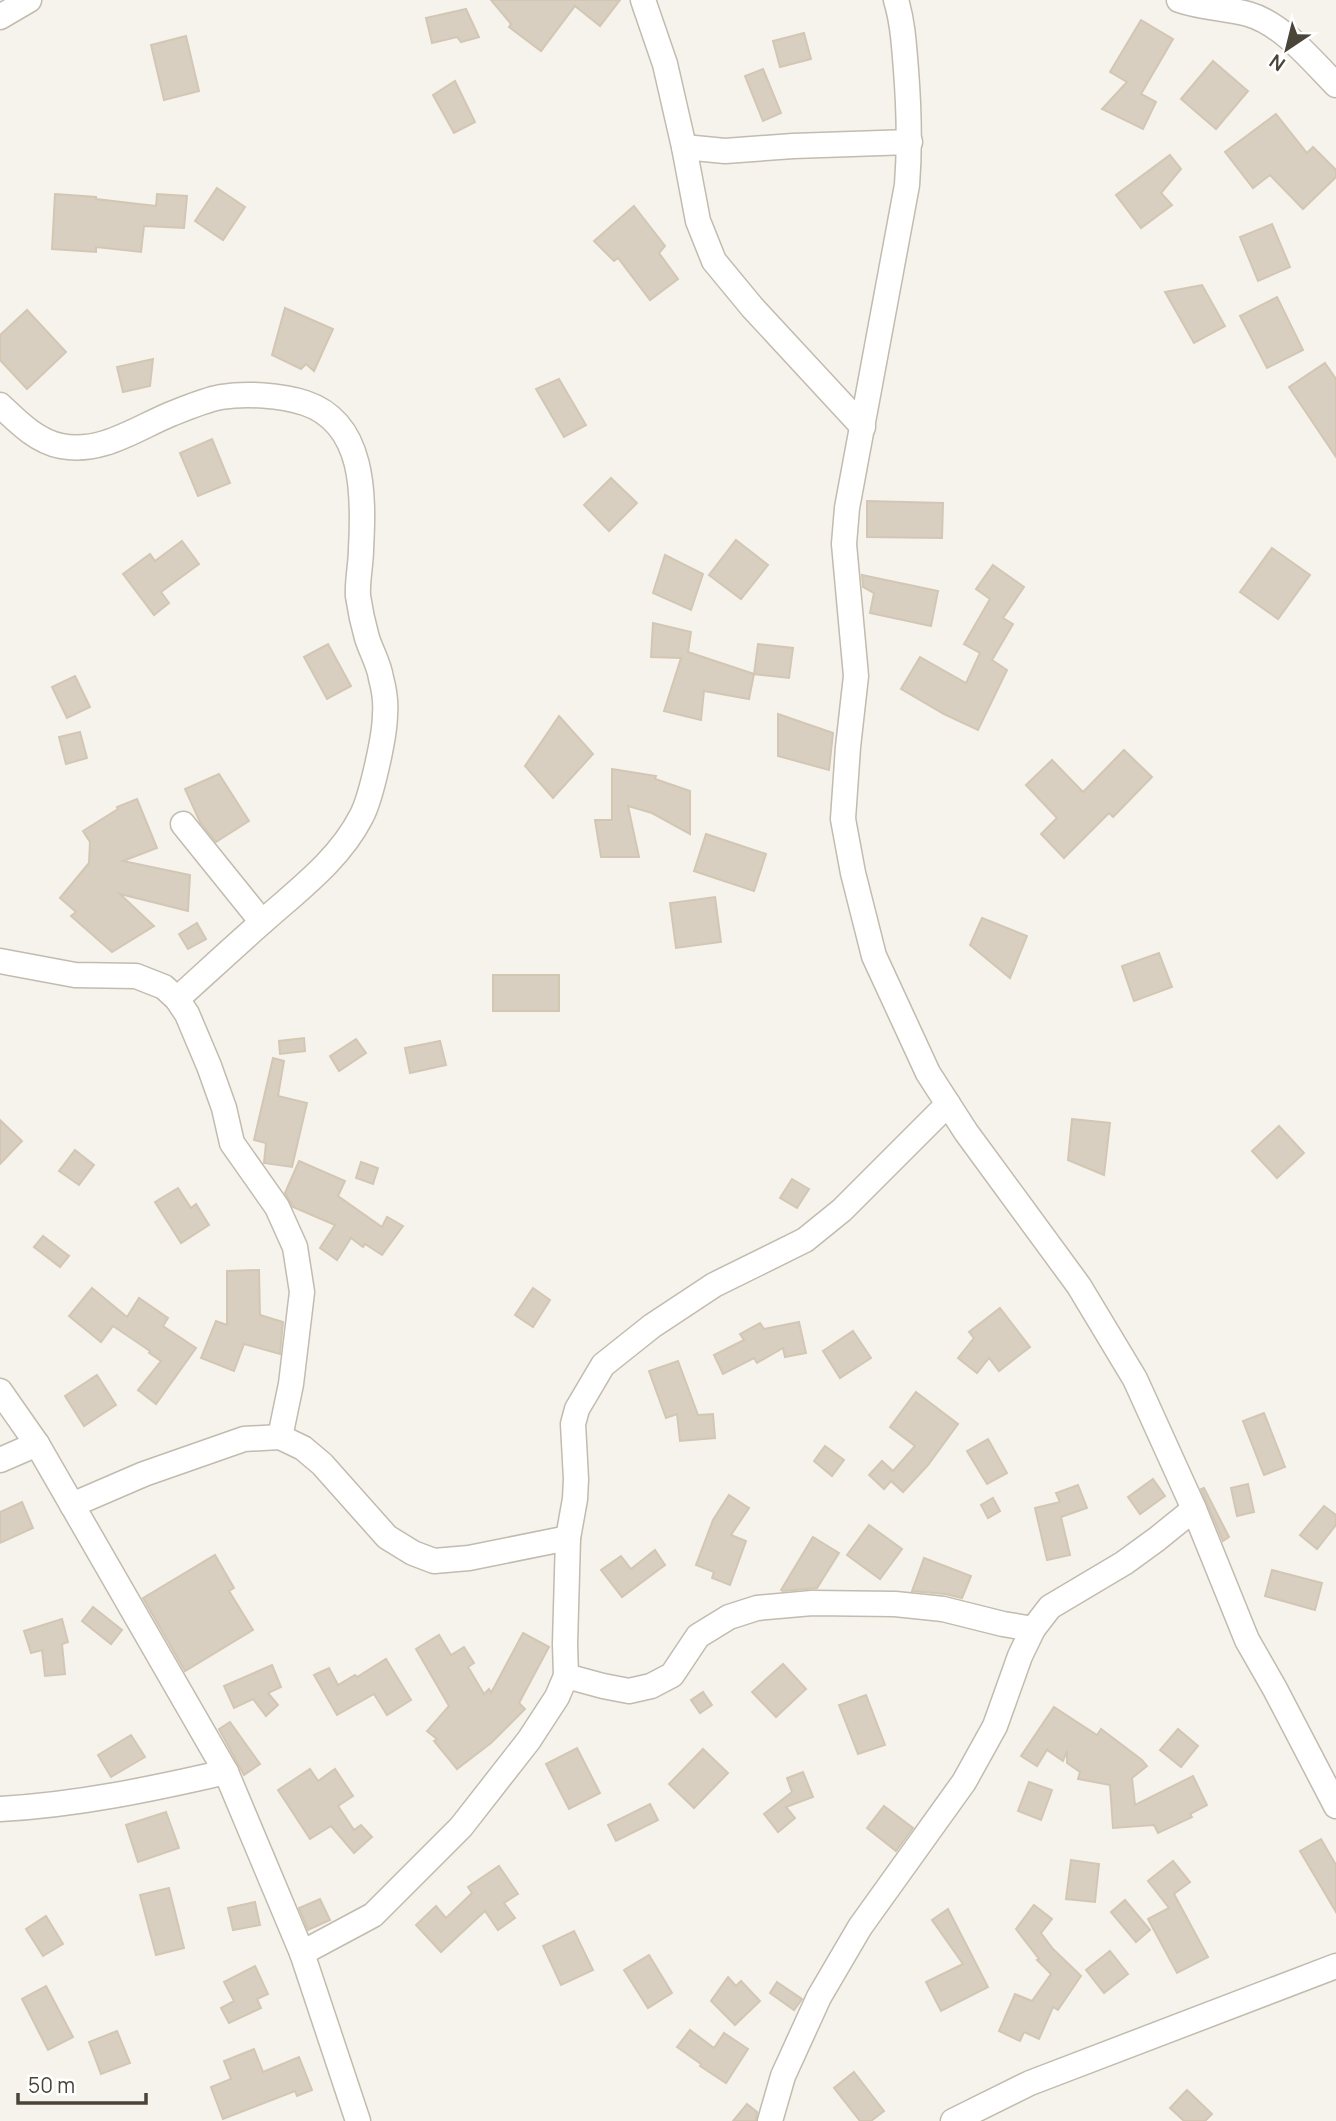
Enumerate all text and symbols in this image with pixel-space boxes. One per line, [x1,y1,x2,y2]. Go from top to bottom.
north arrow [1252,14,1322,84]
text: N [1264,48,1290,77]
scale bar [18,2062,145,2106]
text: 50 m [28,2071,75,2099]

